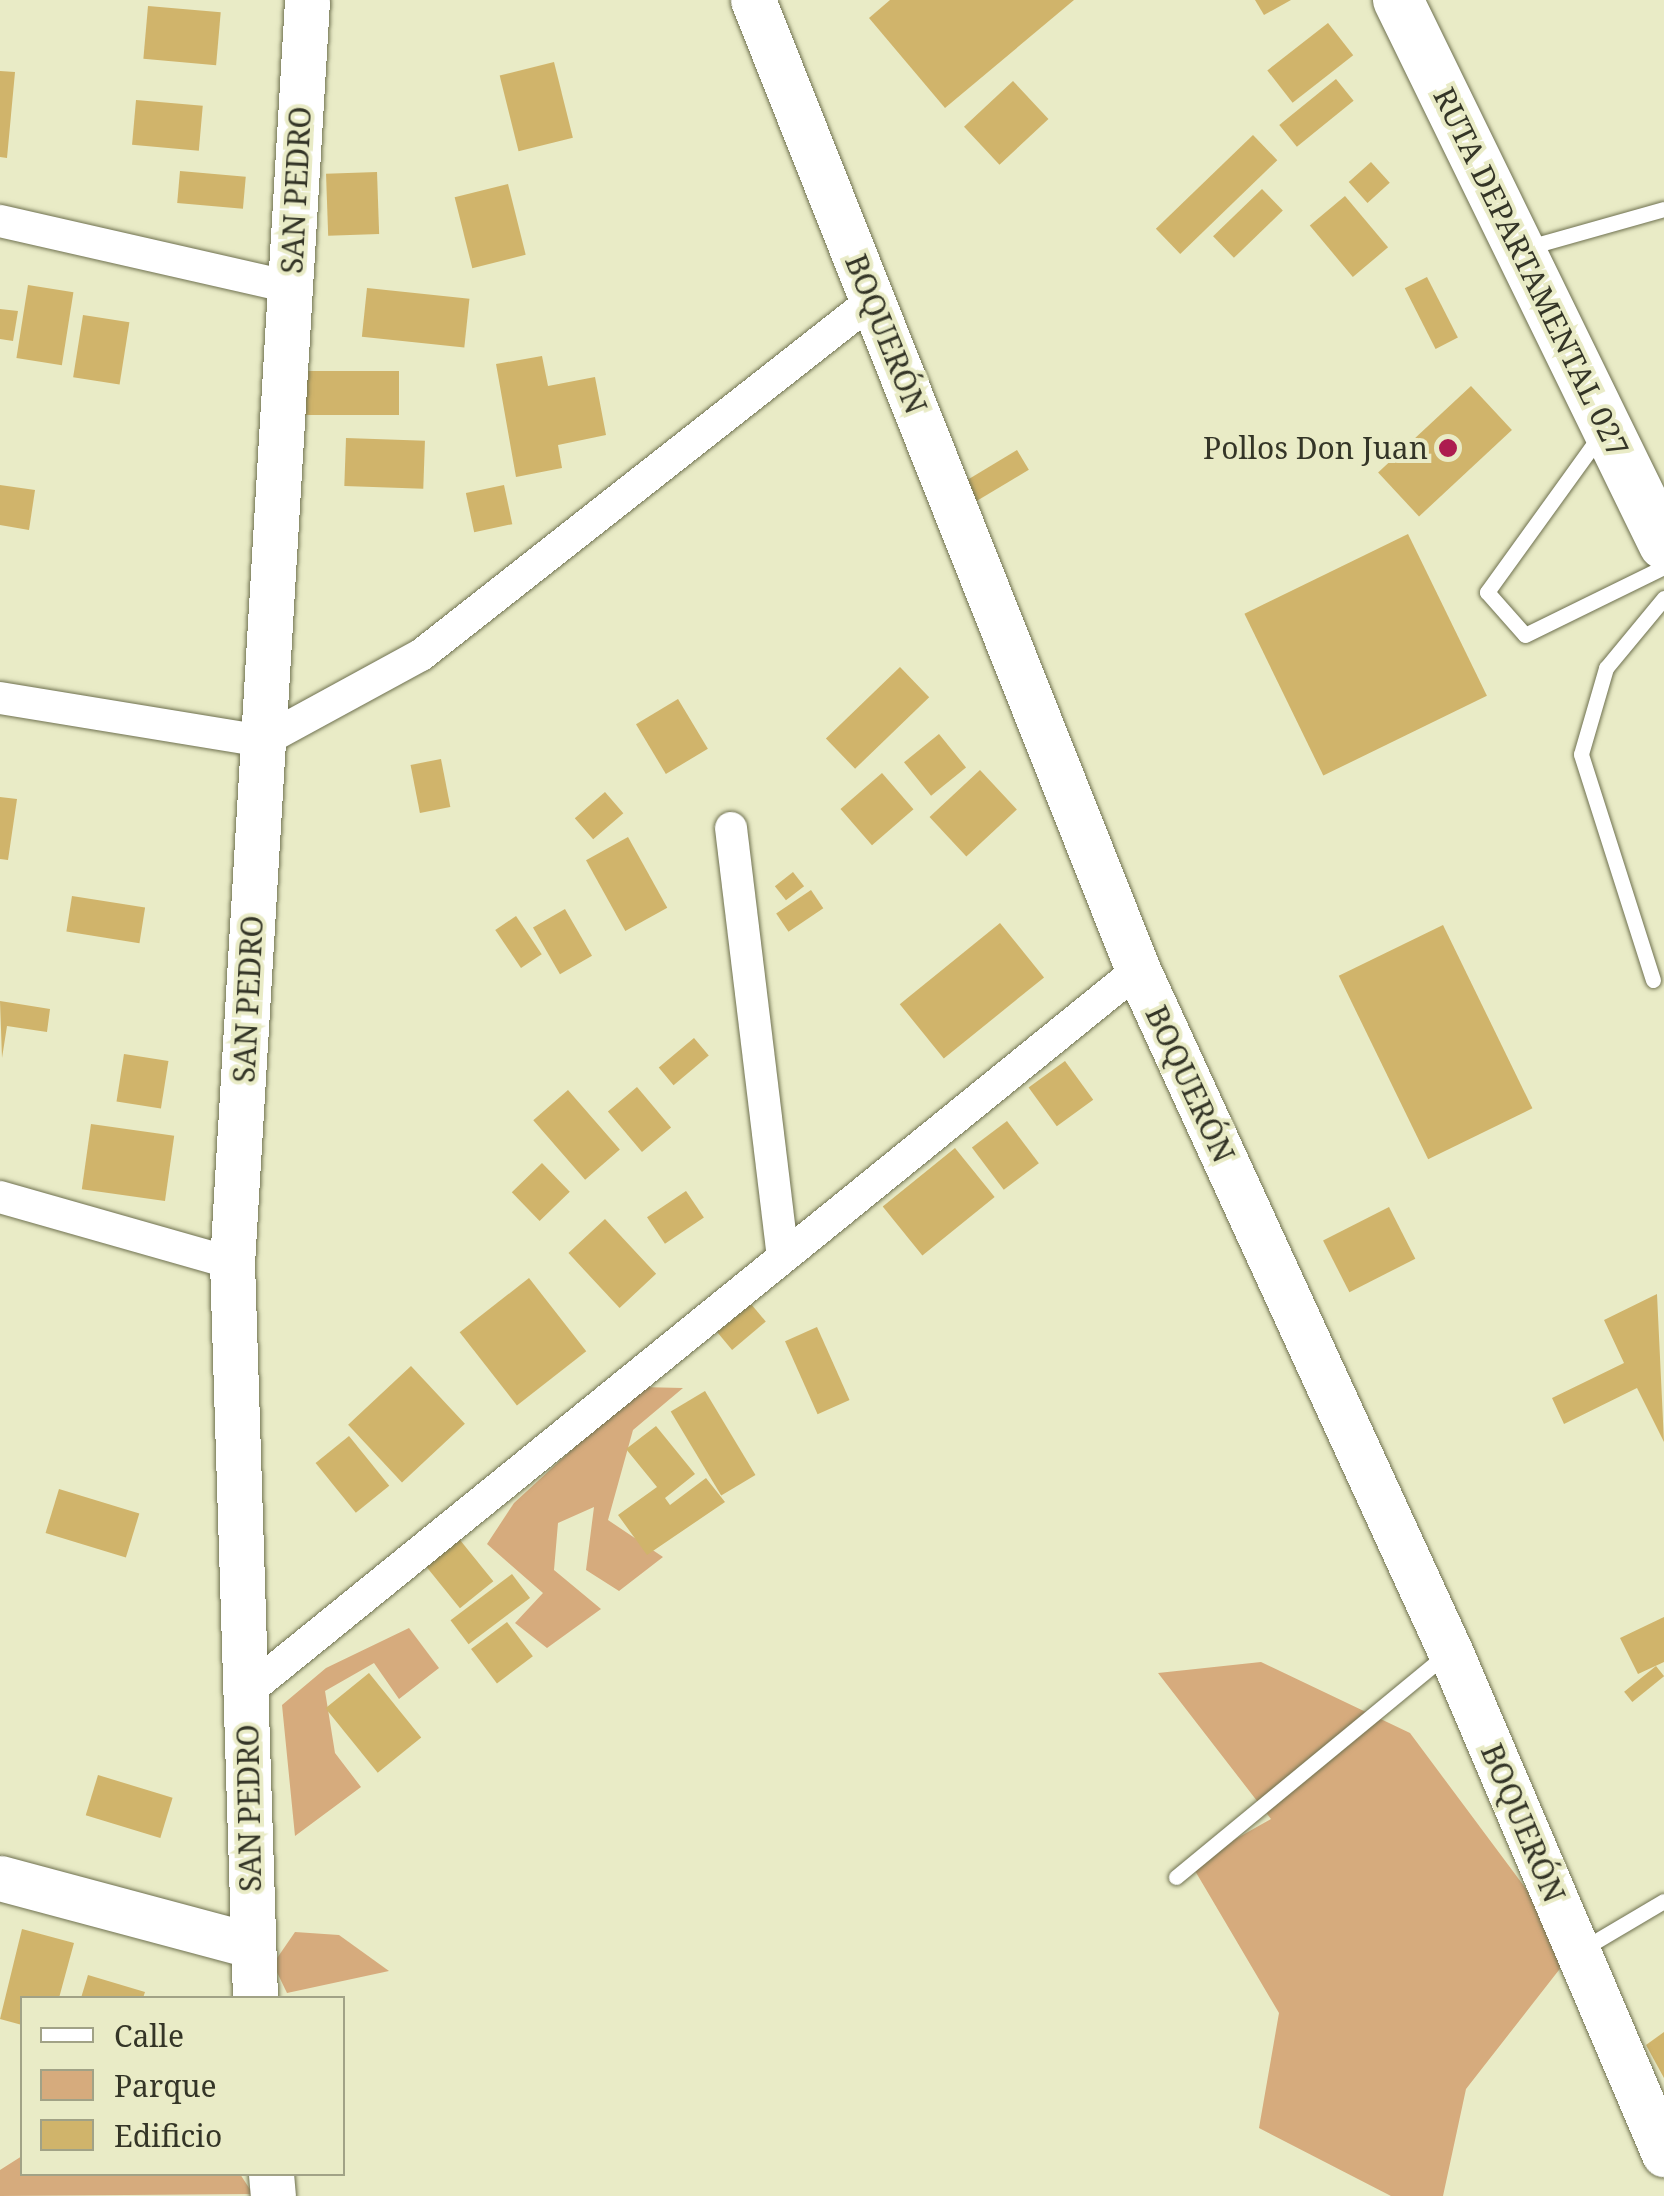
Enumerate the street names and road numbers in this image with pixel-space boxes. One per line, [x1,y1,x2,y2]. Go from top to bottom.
street label: RUTA DEPARTAMENTAL 027 [1426,82,1636,462]
street label: SAN PEDRO [274,105,318,275]
street label: BOQUERÓN [838,249,934,419]
street label: SAN PEDRO [226,914,270,1084]
street label: BOQUERÓN [1138,1000,1242,1168]
street label: SAN PEDRO [230,1724,268,1892]
street label: BOQUERÓN [1473,1738,1573,1908]

